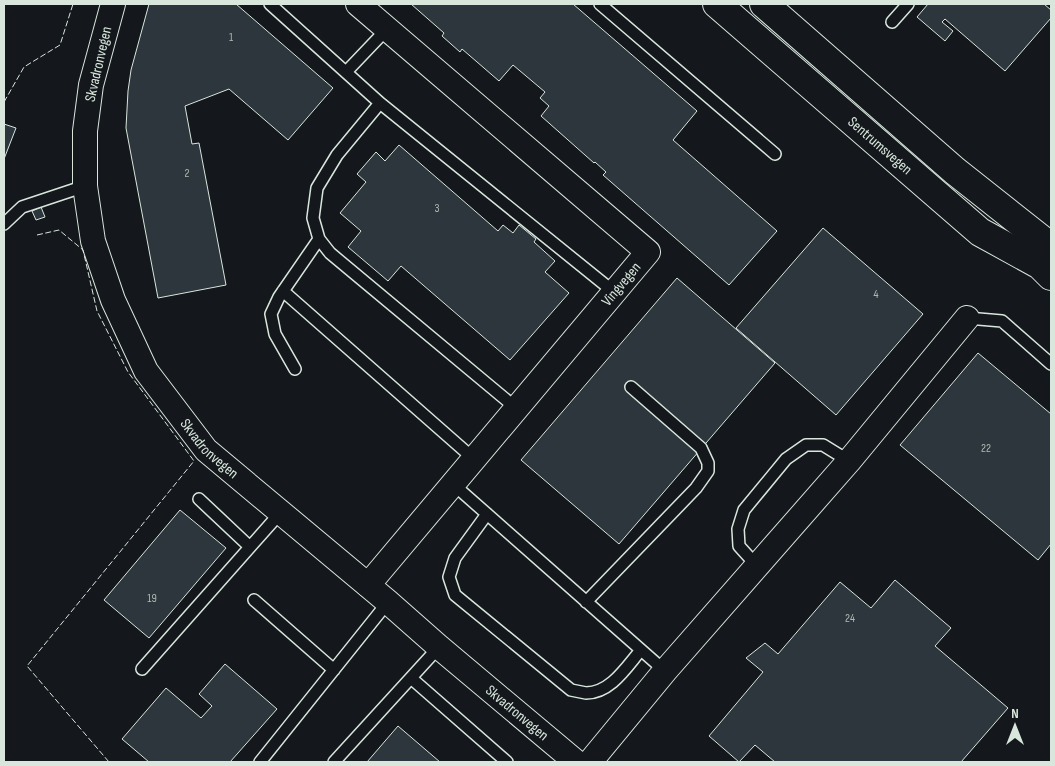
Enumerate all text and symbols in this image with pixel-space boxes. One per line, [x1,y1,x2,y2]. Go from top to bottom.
street label: Skvadronvegen [81,25,116,104]
house number: 1 [229,30,234,45]
street label: Sentrumsvegen [844,113,916,179]
house number: 2 [185,166,190,181]
house number: 3 [434,201,440,216]
street label: Vingvegen [597,258,645,310]
house number: 4 [873,287,879,302]
street label: Skvadronvegen [176,415,242,483]
house number: 22 [981,441,991,456]
house number: 19 [147,591,157,606]
house number: 24 [845,611,855,626]
street label: Skvadronvegen [481,681,552,745]
north arrow [990,701,1040,751]
text: N [1011,705,1019,722]

